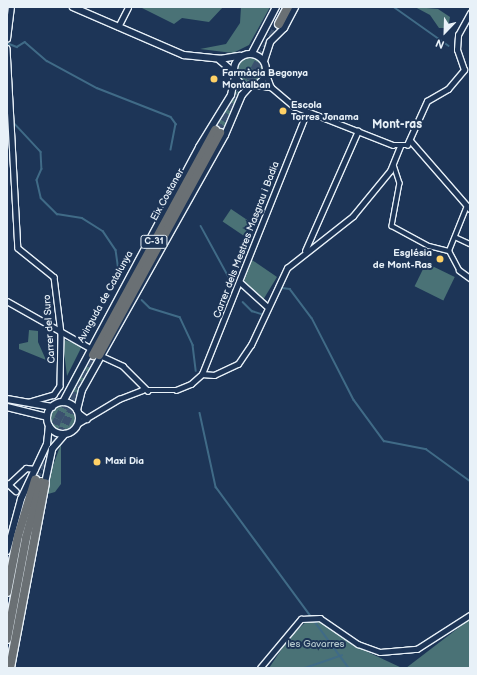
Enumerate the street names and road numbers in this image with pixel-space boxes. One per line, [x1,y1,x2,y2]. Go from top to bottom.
street label: Carrer dels Mestres Masgrau i Badia [212,160,282,320]
street label: Eix Costaner [149,167,187,223]
road number: C-31 [140,235,168,249]
street label: Avinguda de Catalunya [76,249,136,345]
street label: Carrer del Suro [42,294,58,364]

